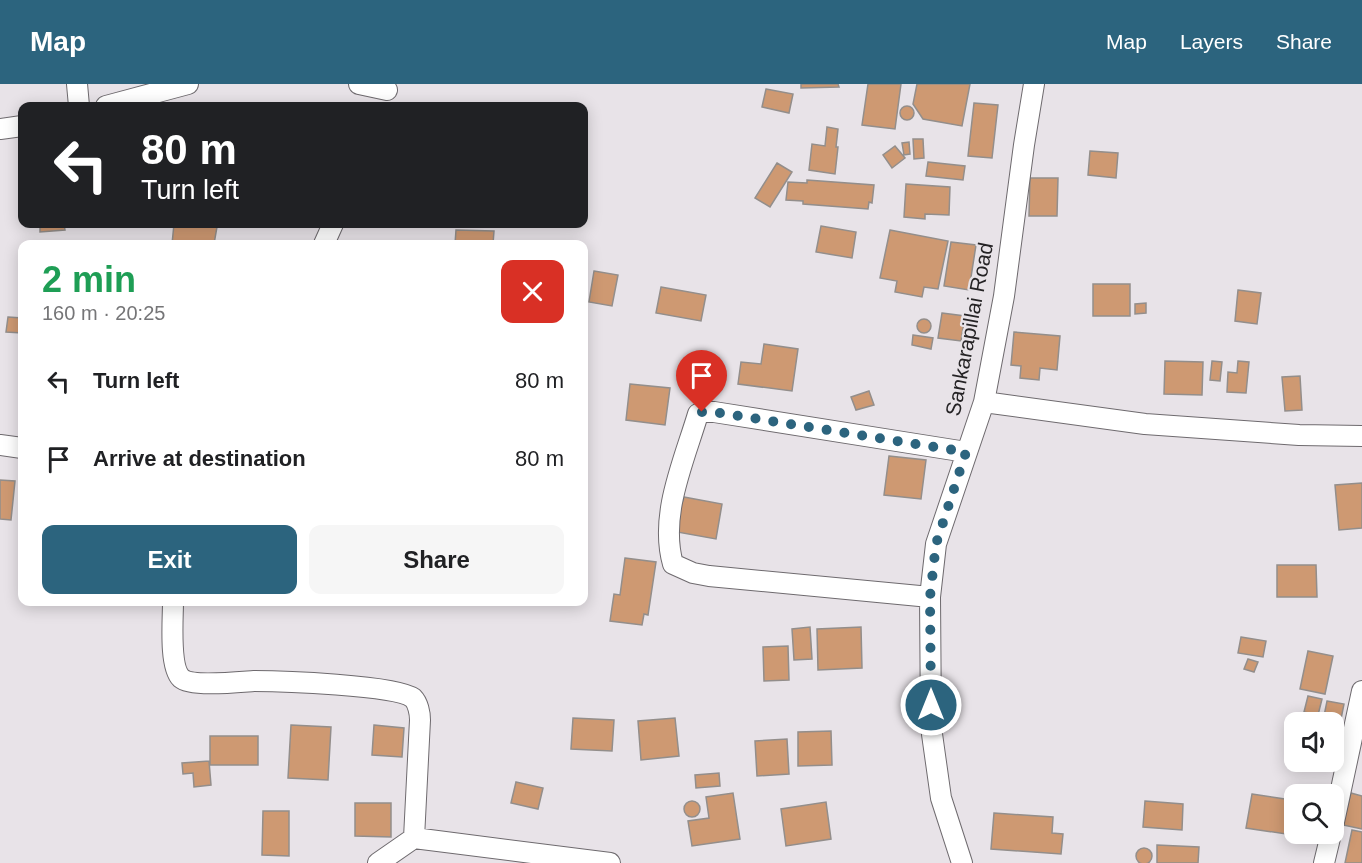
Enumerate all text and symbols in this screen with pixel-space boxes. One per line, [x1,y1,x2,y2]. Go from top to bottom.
text: Map [30,26,86,57]
text: Map [1106,30,1147,53]
text: Layers [1180,30,1243,53]
text: Share [1276,30,1332,53]
icon: left [42,126,120,204]
text: 80 m [141,126,237,173]
text: Turn left [141,175,239,205]
street label: Sankarapillai Road [941,240,997,418]
text: 2 min [42,259,136,300]
button: close [501,260,564,323]
text: 160 m · 20:25 [42,302,165,324]
pin [676,350,727,412]
icon: arrive [685,359,718,392]
icon: left [42,365,75,398]
text: Turn left [93,368,179,393]
text: 80 m [515,368,564,393]
icon: arrive [42,443,75,476]
text: Arrive at destination [93,446,306,471]
text: 80 m [515,446,564,471]
button: Exit [42,525,297,594]
button: Share [309,525,564,594]
position arrow [899,673,963,737]
map controls [1284,712,1344,844]
button: sound [1284,712,1344,772]
button: search [1284,784,1344,844]

